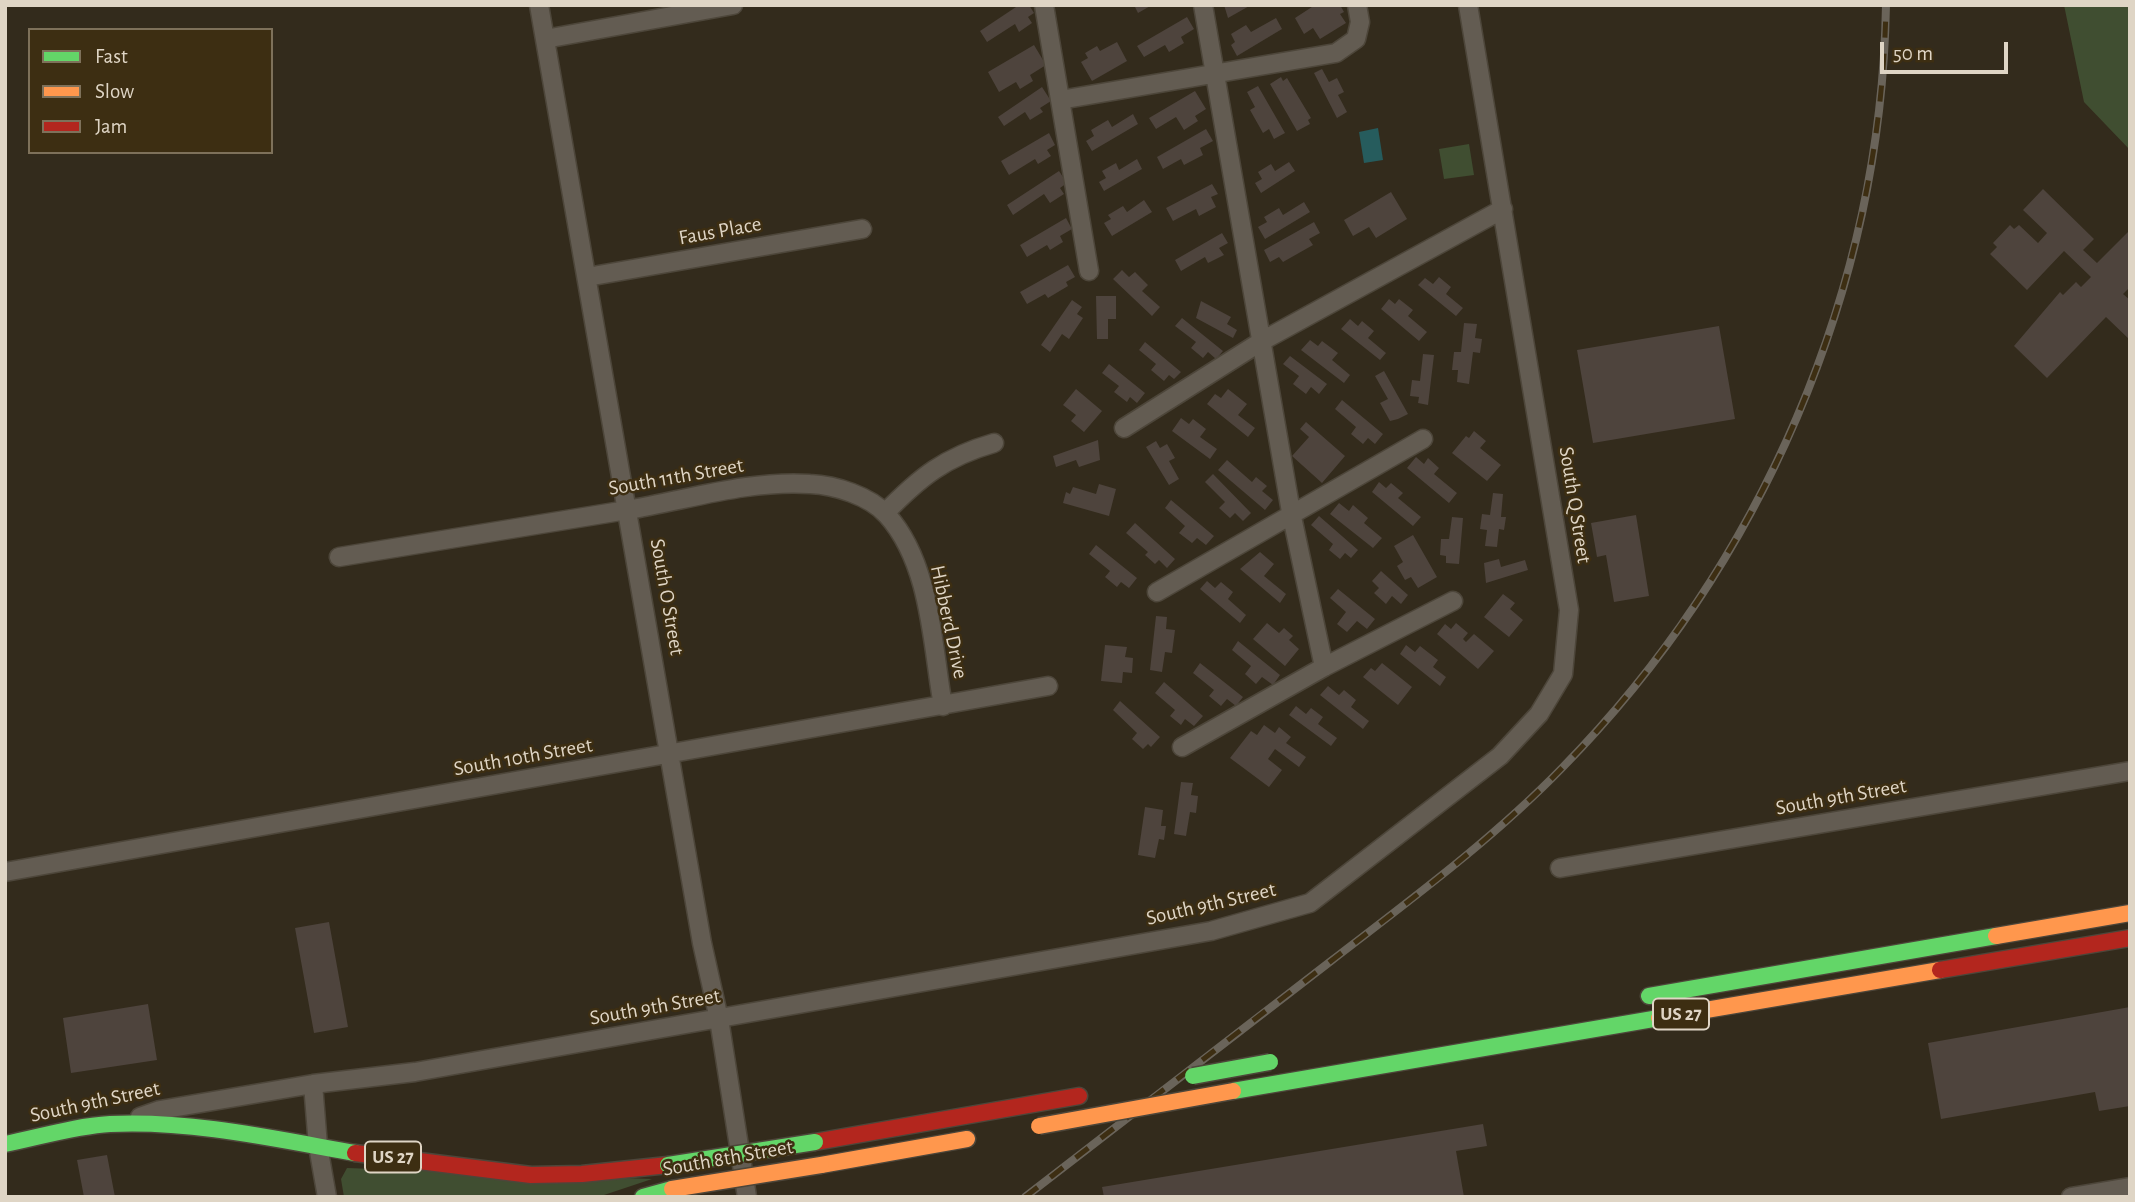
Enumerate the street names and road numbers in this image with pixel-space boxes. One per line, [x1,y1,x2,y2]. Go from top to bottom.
street label: Faus Place [677,211,763,251]
street label: South Q Street [1553,445,1597,565]
street label: South 11th Street [607,453,745,501]
street label: South O Street [644,537,690,657]
street label: Hibberd Drive [925,563,973,681]
street label: South 10th Street [452,732,594,782]
street label: South 9th Street [1774,773,1908,821]
street label: South 9th Street [1144,877,1278,931]
street label: South 9th Street [588,983,722,1031]
road number: US 27 [1653,998,1709,1030]
street label: South 9th Street [28,1076,162,1128]
street label: South 8th Street [661,1134,795,1182]
road number: US 27 [365,1142,421,1172]

